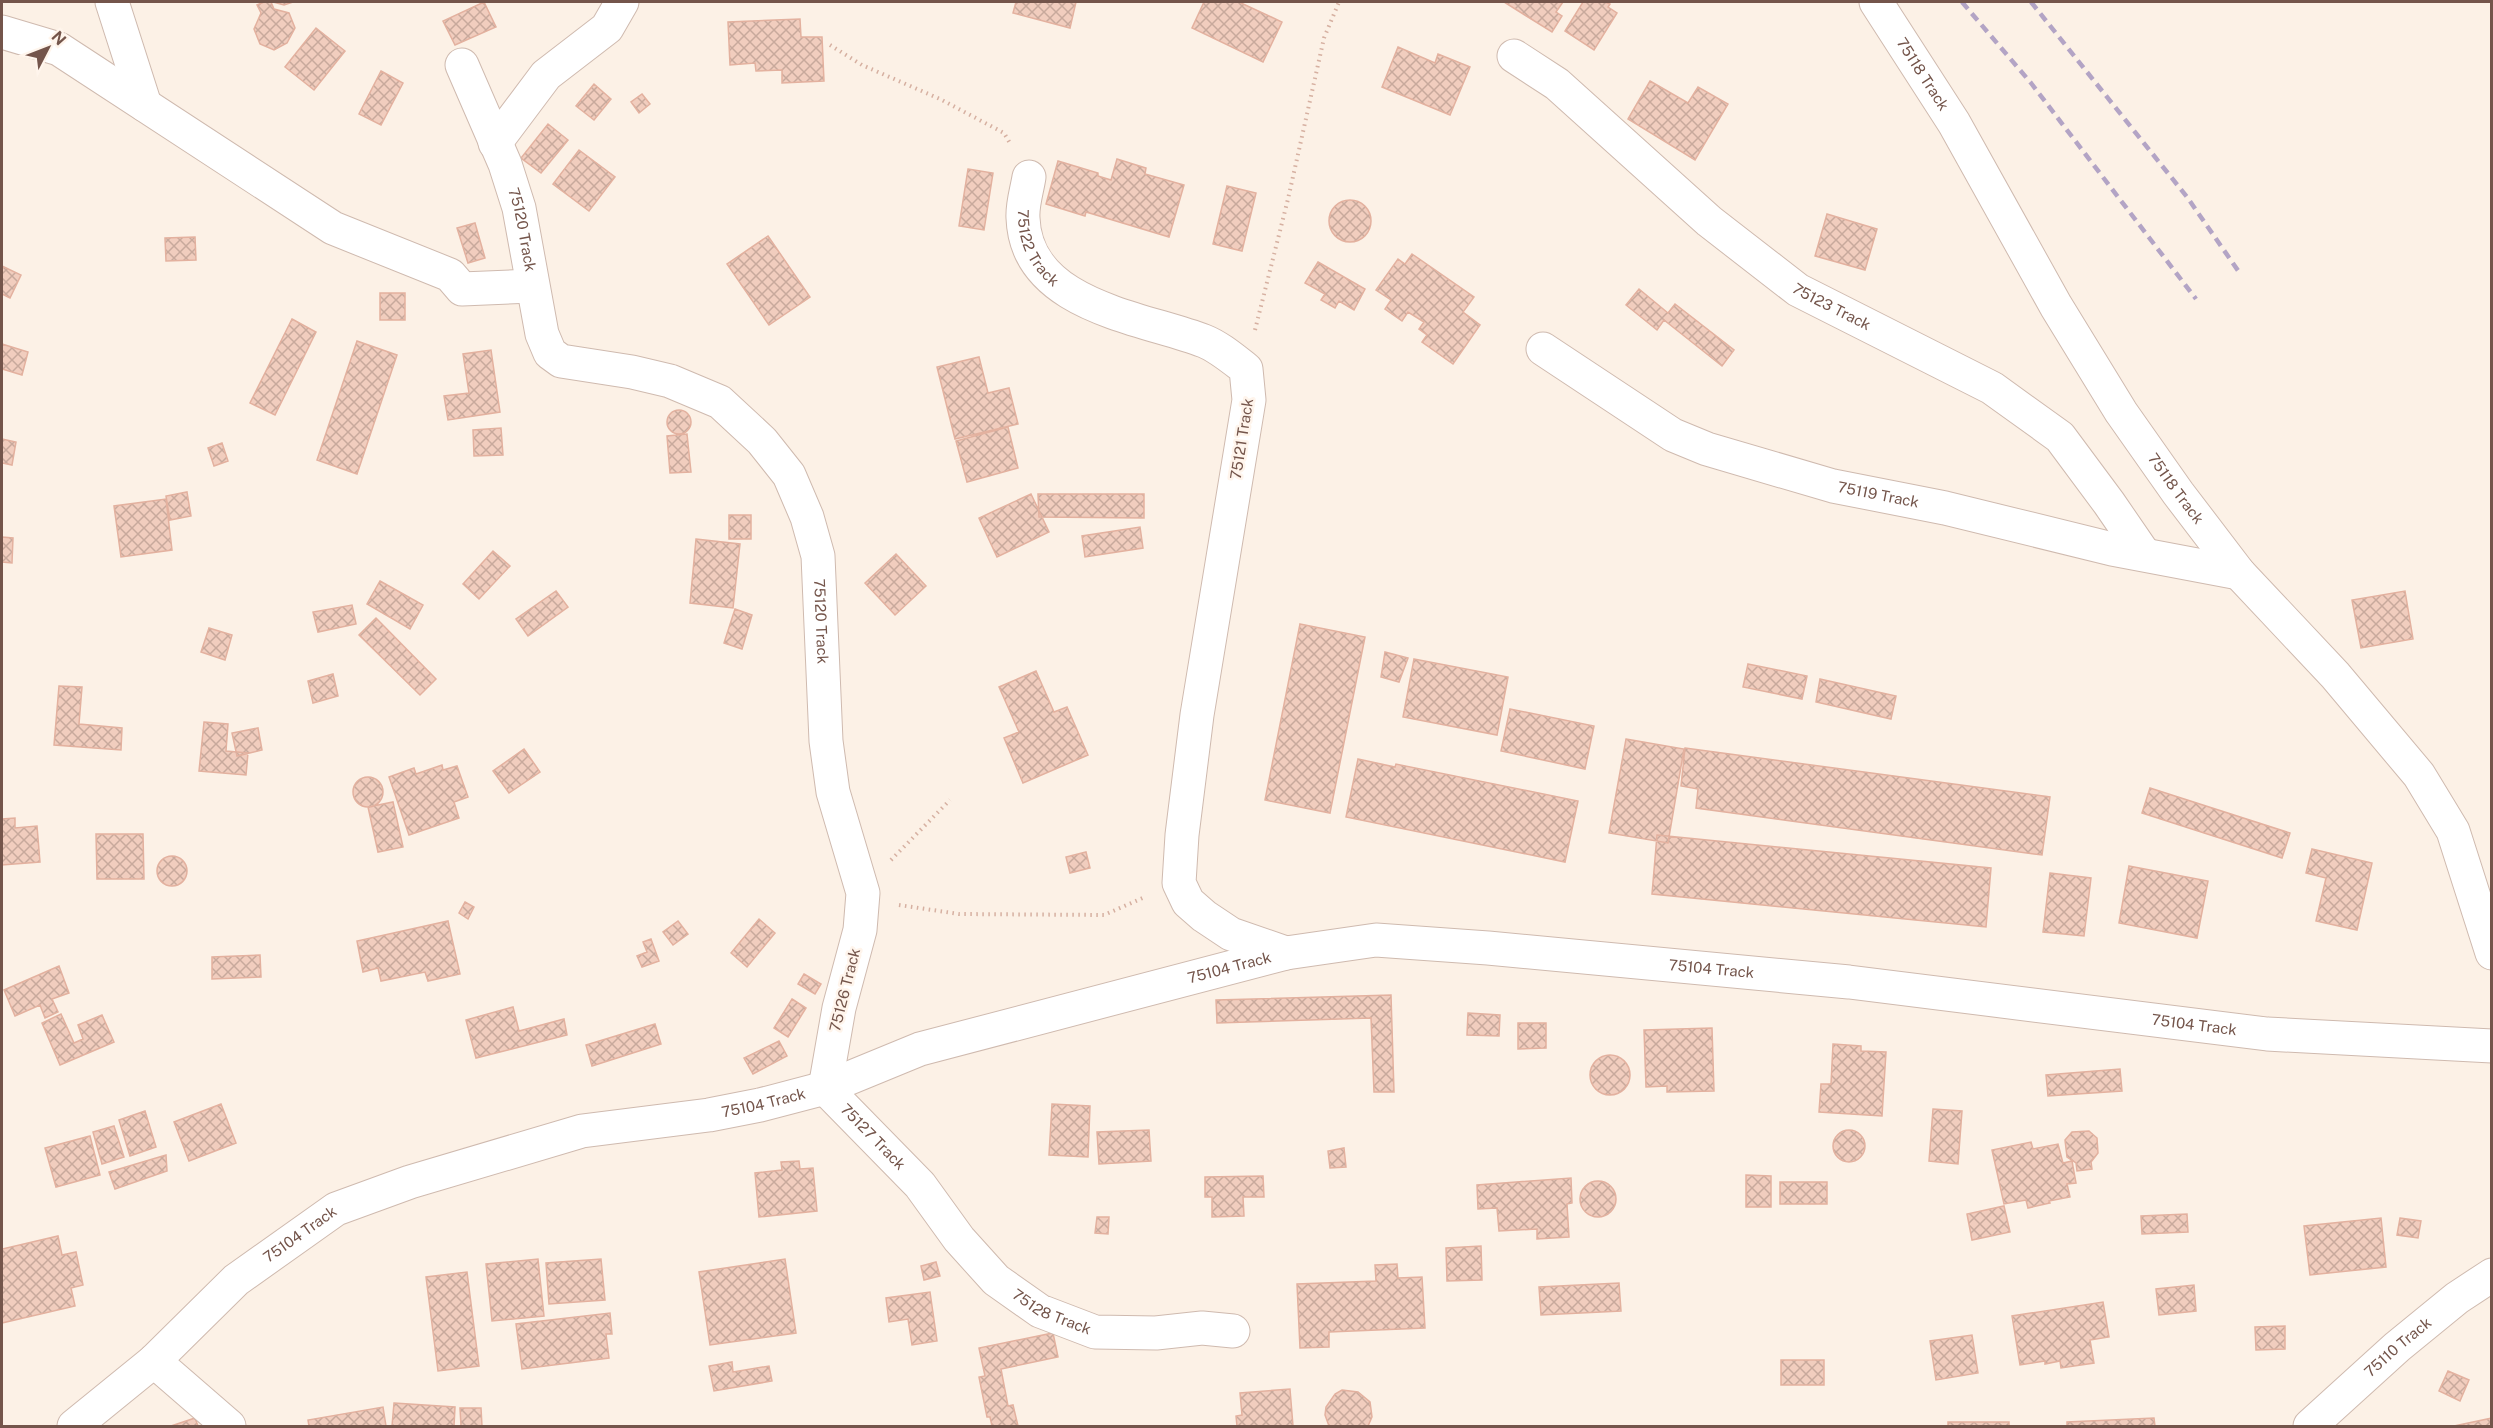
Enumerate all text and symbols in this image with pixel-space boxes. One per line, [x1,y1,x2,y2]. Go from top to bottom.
north arrow [18,18,78,78]
text: N [48,27,70,49]
street label: 75118 Track [1893,35,1953,114]
street label: 75120 Track [505,185,539,273]
street label: 75122 Track [1015,209,1063,289]
street label: 75123 Track [1789,280,1874,333]
street label: 75121 Track [1227,397,1256,481]
street label: 75118 Track [2145,450,2207,527]
street label: 75119 Track [1836,478,1920,511]
street label: 75120 Track [811,578,832,664]
street label: 75126 Track [826,946,863,1033]
street label: 75104 Track [1186,948,1273,986]
street label: 75104 Track [1668,956,1755,981]
street label: 75104 Track [2151,1011,2238,1038]
street label: 75104 Track [720,1084,807,1120]
street label: 75127 Track [837,1100,909,1173]
street label: 75104 Track [260,1202,340,1266]
street label: 75128 Track [1009,1285,1094,1338]
street label: 75110 Track [2361,1314,2434,1380]

